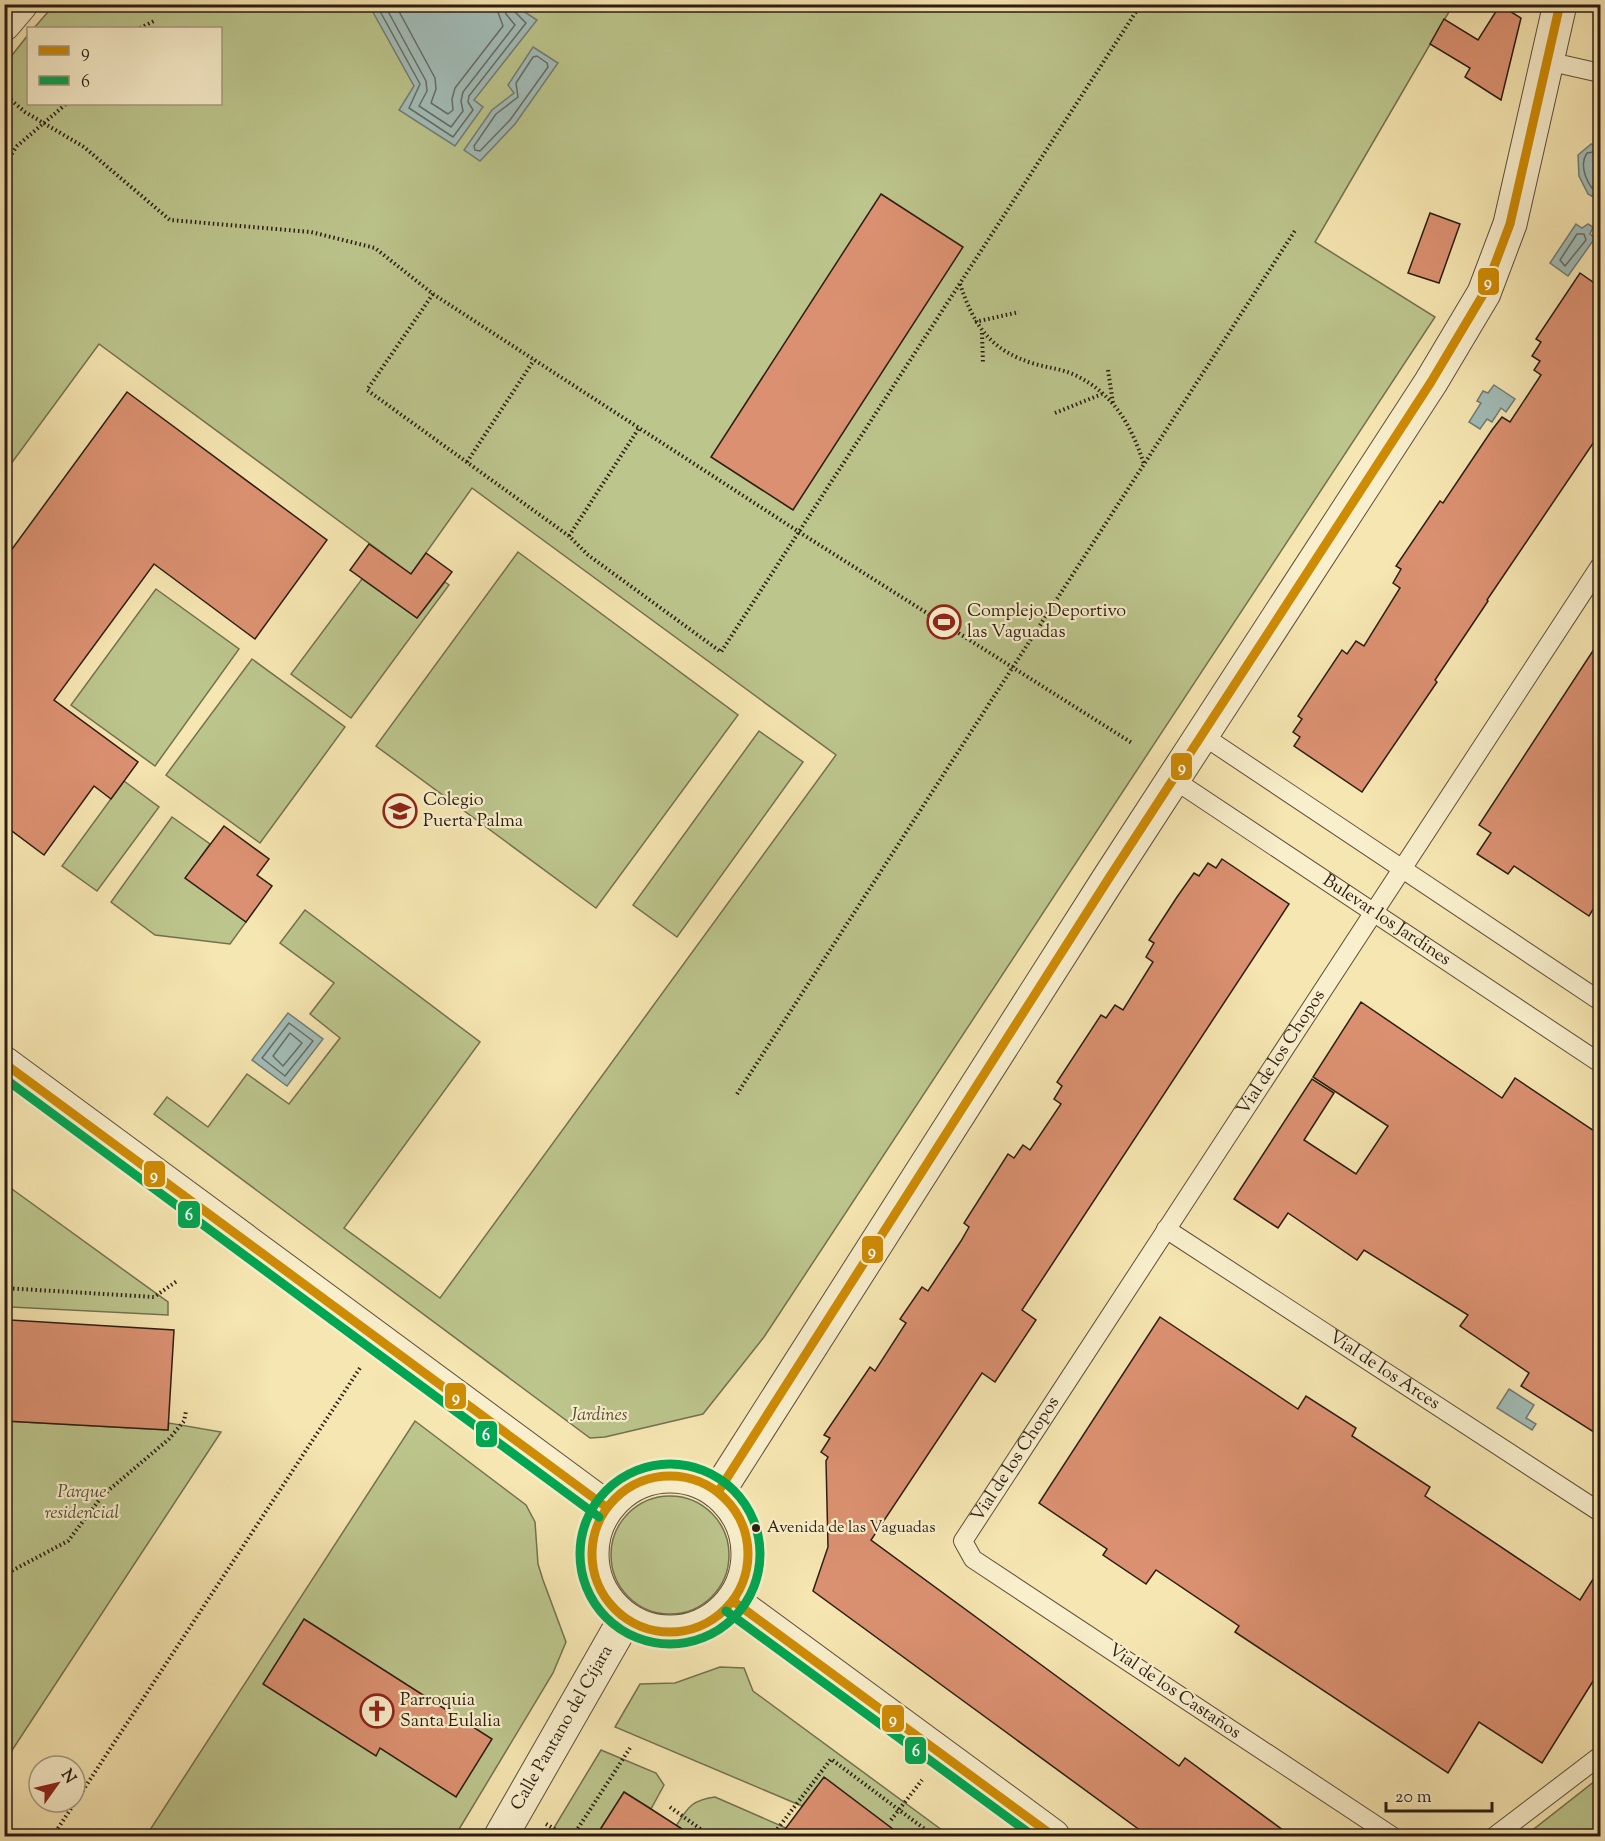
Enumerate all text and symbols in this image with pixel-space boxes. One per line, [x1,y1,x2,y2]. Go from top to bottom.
legend [27,27,222,105]
text: 9 [81,40,90,66]
text: 6 [81,70,90,96]
line badge: 9 [1477,267,1500,296]
text: 9 [1484,272,1492,295]
place label: Complejo Deportivo las Vaguadas [967,599,1126,646]
sports icon: Complejo Deportivo las Vaguadas [926,604,962,640]
line badge: 9 [1170,752,1193,781]
text: 9 [1178,757,1186,780]
place label: Colegio Puerta Palma [423,788,523,835]
school or university icon: Colegio Puerta Palma [382,793,418,829]
street label: Bulevar los Jardines [1317,869,1456,973]
street label: Vial de los Chopos [1231,985,1333,1121]
line badge: 9 [143,1160,166,1188]
text: 9 [150,1165,158,1188]
line badge: 6 [177,1200,201,1229]
text: 6 [185,1205,193,1228]
line badge: 9 [861,1235,884,1264]
text: 9 [868,1241,876,1264]
street label: Vial de los Arces [1323,1325,1445,1417]
line badge: 9 [444,1382,467,1410]
text: 9 [452,1387,460,1410]
street label: Vial de los Chopos [966,1392,1067,1528]
park label: Jardines [569,1403,628,1429]
line badge: 6 [475,1420,498,1448]
text: 6 [482,1425,490,1448]
park label: Parque residencial [45,1480,119,1527]
place label: Avenida de las Vaguadas [767,1517,936,1540]
marker: Avenida de las Vaguadas [750,1522,762,1534]
street label: Vial de los Castaños [1102,1638,1246,1746]
street label: Calle Pantano del Cíjara [505,1641,620,1816]
place label: Parroquia Santa Eulalia [400,1688,501,1735]
church icon: Parroquia Santa Eulalia [359,1693,395,1729]
line badge: 9 [881,1704,905,1733]
text: 9 [889,1709,897,1732]
line badge: 6 [904,1736,927,1765]
text: 6 [912,1741,920,1764]
north arrow [27,1754,87,1814]
text: N [54,1765,81,1789]
scale bar [1386,1775,1492,1813]
text: 20 m [1395,1785,1432,1811]

